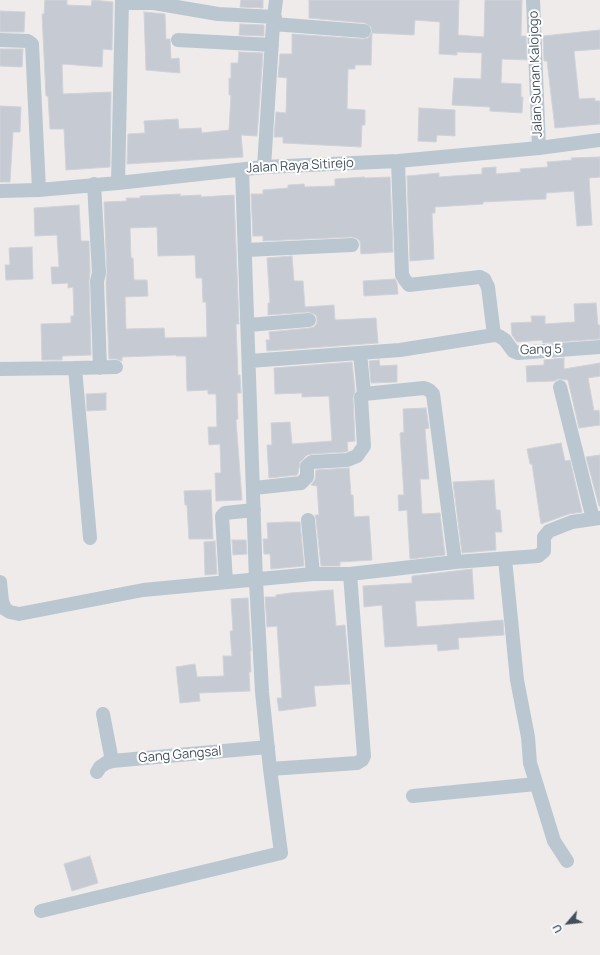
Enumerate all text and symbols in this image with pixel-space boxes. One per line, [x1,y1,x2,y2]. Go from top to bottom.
street label: Jalan Sunan Kalojogo [526,10,546,138]
street label: Jalan Raya Sitirejo [246,155,354,177]
street label: Gang 5 [520,341,562,359]
street label: Gang Gangsal [138,744,222,766]
north arrow [548,903,588,943]
text: U [548,922,565,936]

